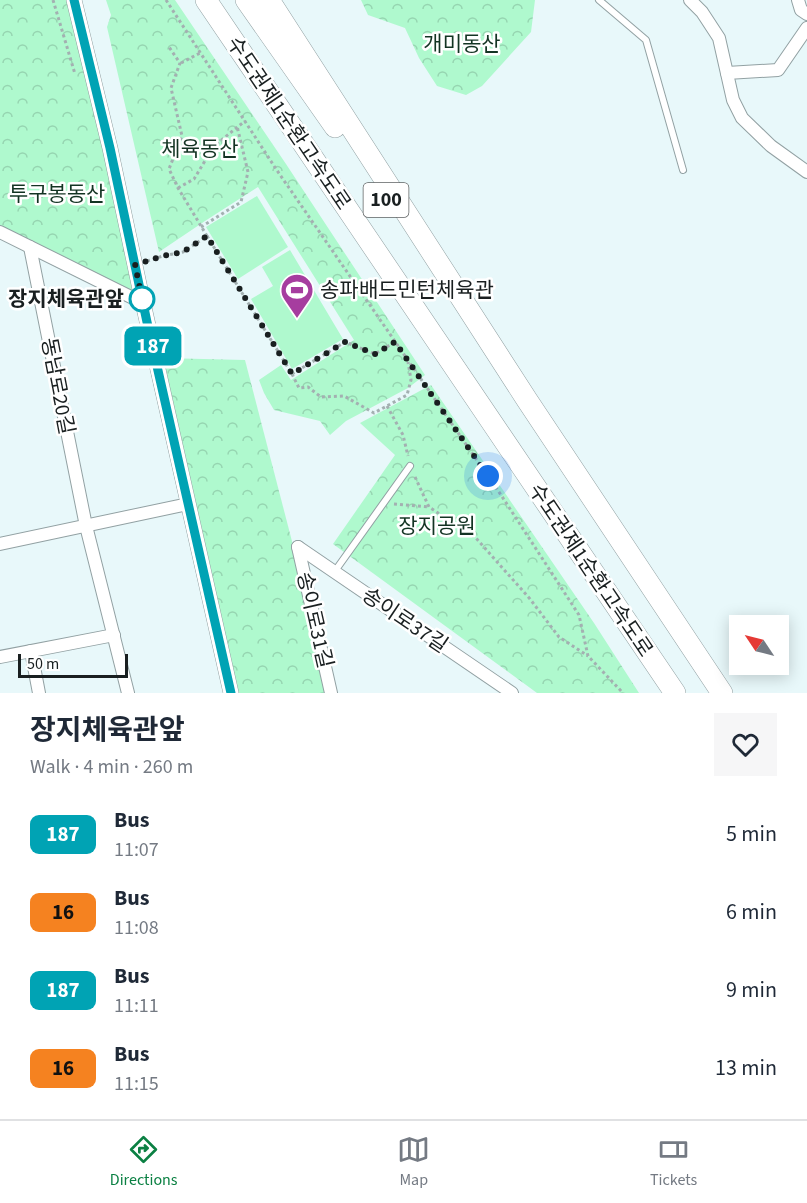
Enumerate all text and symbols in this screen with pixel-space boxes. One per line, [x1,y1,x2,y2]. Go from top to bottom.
park label: 개미동산 [423,29,501,59]
street label: 수도권제1순환고속도로 [220,30,358,216]
park label: 체육동산 [161,134,239,164]
park label: 투구봉동산 [9,179,105,209]
road number: 100 [364,183,408,217]
sports icon: 송파배드민턴체육관 [279,272,315,319]
place label: 송파배드민턴체육관 [320,275,494,305]
place label: 장지체육관앞 [8,284,124,314]
marker: 장지체육관앞 [129,286,155,312]
line badge: 187 [118,326,188,366]
text: 187 [136,331,170,361]
street label: 동남로20길 [34,335,82,437]
your location [473,461,503,491]
street label: 수도권제1순환고속도로 [522,477,660,663]
park label: 장지공원 [398,511,476,541]
street label: 송이로31길 [289,569,341,671]
street label: 송이로37길 [356,580,454,660]
north arrow [729,615,789,675]
map controls [729,615,789,675]
scale bar [18,651,128,678]
text: 50 m [27,653,59,675]
text: 장지체육관앞 [30,710,185,750]
button: heart [714,713,777,776]
text: Walk · 4 min · 260 m [30,753,193,781]
text: Bus [114,804,150,836]
text: 5 min [726,818,777,850]
text: 187 [46,819,80,849]
text: 11:07 [114,836,159,864]
text: Bus [114,882,150,914]
text: 6 min [726,896,777,928]
text: 16 [52,897,74,927]
text: 11:08 [114,914,159,942]
text: Bus [114,960,150,992]
text: 9 min [726,974,777,1006]
text: 187 [46,975,80,1005]
text: 11:11 [114,992,159,1020]
text: Bus [114,1038,150,1070]
text: 13 min [715,1052,777,1084]
text: 16 [52,1053,74,1083]
text: 11:15 [114,1070,159,1098]
tab: Directions [110,1133,178,1191]
tab: Map [397,1133,430,1191]
tab: Tickets [650,1133,697,1191]

